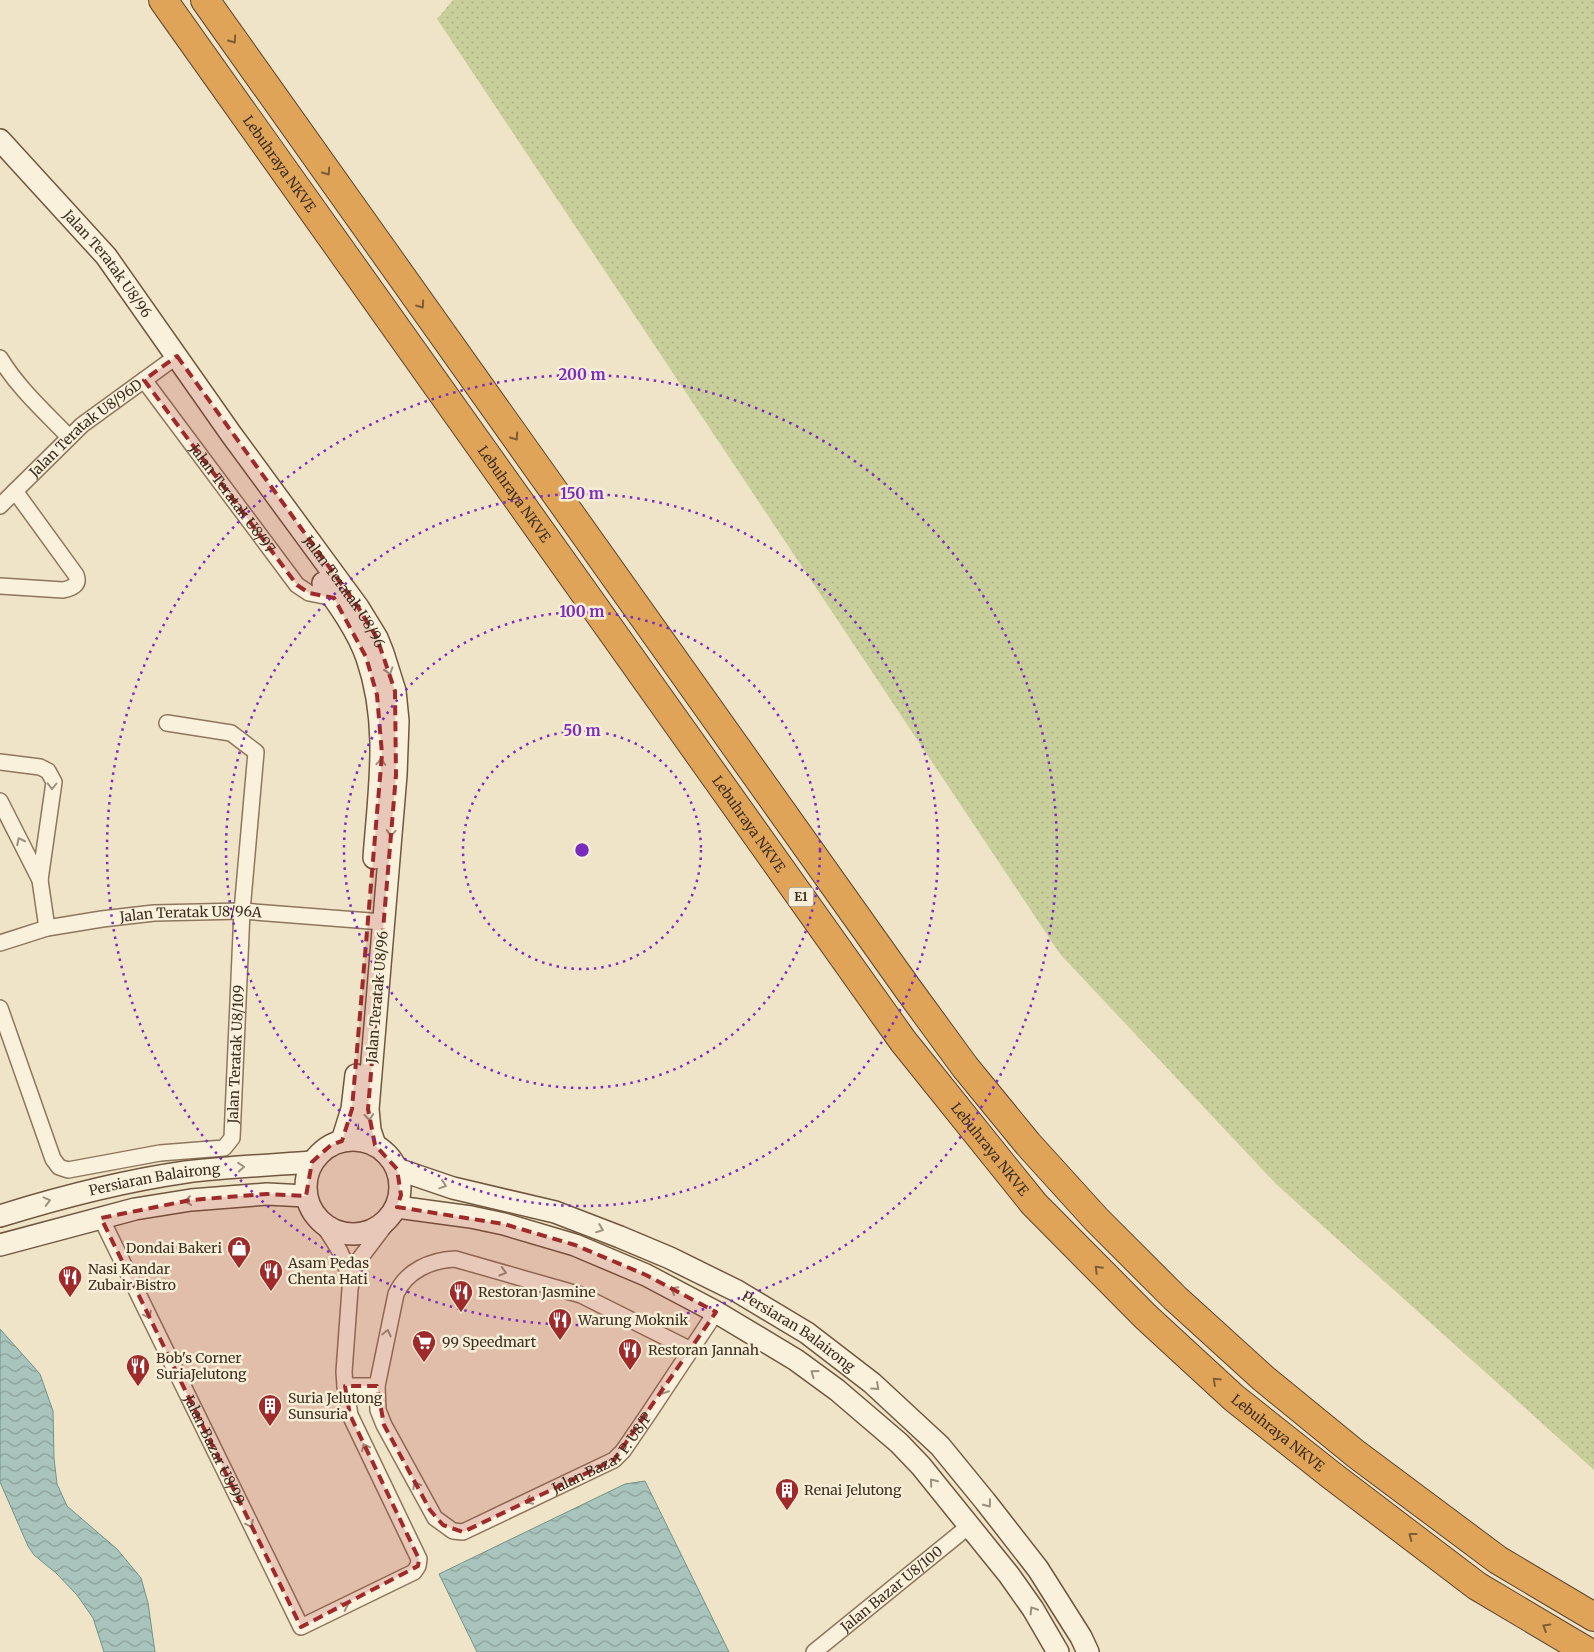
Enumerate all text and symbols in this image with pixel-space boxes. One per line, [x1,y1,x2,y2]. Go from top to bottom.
one-way arrow [227,34,236,44]
street label: Lebuhraya NKVE [239,112,320,216]
one-way arrow [321,166,330,176]
street label: Jalan Teratak U8/96 [59,205,155,321]
one-way arrow [415,299,424,309]
text: 200 m [558,365,606,384]
street label: Jalan Teratak U8/96D [25,375,146,482]
one-way arrow [509,431,518,441]
street label: Jalan Teratak U8/97 [185,440,279,557]
street label: Lebuhraya NKVE [474,442,555,546]
text: 150 m [560,484,604,503]
street label: Jalan Teratak U8/96 [299,531,389,650]
text: 100 m [560,602,604,621]
one-way arrow [383,667,393,675]
text: 50 m [563,721,601,740]
one-way arrow [376,758,387,766]
street label: Lebuhraya NKVE [708,772,789,876]
one-way arrow [47,783,57,791]
one-way arrow [386,829,397,837]
one-way arrow [16,837,26,846]
centre of rings [573,841,591,859]
road number: E1 [788,888,814,906]
street label: Jalan Teratak U8/96A [118,902,263,926]
street label: Jalan Teratak U8/96 [362,930,392,1065]
street label: Jalan Teratak U8/109 [224,984,248,1125]
street label: Lebuhraya NKVE [947,1099,1033,1199]
one-way arrow [363,1113,374,1121]
street label: Persiaran Balairong [87,1160,221,1200]
one-way arrow [237,1161,245,1172]
one-way arrow [439,1179,447,1189]
one-way arrow [184,1195,192,1205]
one-way arrow [42,1197,50,1207]
one-way arrow [595,1223,603,1233]
shop icon: Dondai Bakeri [226,1235,252,1269]
place label: Dondai Bakeri [126,1239,222,1257]
place label: Asam Pedas Chenta Hati [287,1254,369,1288]
restaurant icon: Asam Pedas Chenta Hati [258,1258,284,1292]
place label: Nasi Kandar Zubair Bistro [88,1260,176,1294]
restaurant icon: Nasi Kandar Zubair Bistro [57,1264,83,1298]
one-way arrow [1095,1266,1104,1275]
one-way arrow [498,1267,506,1277]
restaurant icon: Restoran Jasmine [448,1279,474,1313]
place label: Restoran Jasmine [478,1283,596,1301]
one-way arrow [670,1286,679,1296]
street label: Persiaran Balairong [738,1287,859,1376]
restaurant icon: Warung Moknik [547,1307,573,1341]
one-way arrow [142,1310,153,1319]
place label: Warung Moknik [577,1311,688,1329]
one-way arrow [382,1329,392,1338]
supermarket icon: 99 Speedmart [411,1329,437,1363]
place label: 99 Speedmart [442,1333,537,1351]
restaurant icon: Restoran Jannah [617,1337,643,1371]
place label: Restoran Jannah [648,1341,759,1359]
place label: Bob's Corner SuriaJelutong [156,1349,247,1383]
restaurant icon: Bob's Corner SuriaJelutong [125,1353,151,1387]
one-way arrow [810,1370,820,1379]
one-way arrow [1212,1378,1221,1387]
one-way arrow [871,1381,880,1390]
one-way arrow [661,1385,670,1394]
place label: Suria Jelutong Sunsuria [288,1389,383,1423]
street label: Lebuhraya NKVE [1227,1390,1328,1475]
street label: Jalan Bazar U8/99 [180,1391,249,1507]
building icon: Suria Jelutong Sunsuria [257,1393,283,1427]
street label: Jalan Bazar P. U8/P [548,1409,656,1498]
one-way arrow [361,1443,372,1452]
building icon: Renai Jelutong [774,1477,800,1511]
one-way arrow [930,1478,939,1487]
place label: Renai Jelutong [804,1481,902,1499]
one-way arrow [412,1482,422,1491]
one-way arrow [525,1495,534,1505]
one-way arrow [982,1499,991,1508]
one-way arrow [244,1519,255,1528]
one-way arrow [1409,1534,1418,1542]
street label: Jalan Bazar U8/100 [836,1542,946,1636]
one-way arrow [340,1601,349,1612]
one-way arrow [1030,1606,1039,1616]
one-way arrow [1543,1624,1552,1634]

